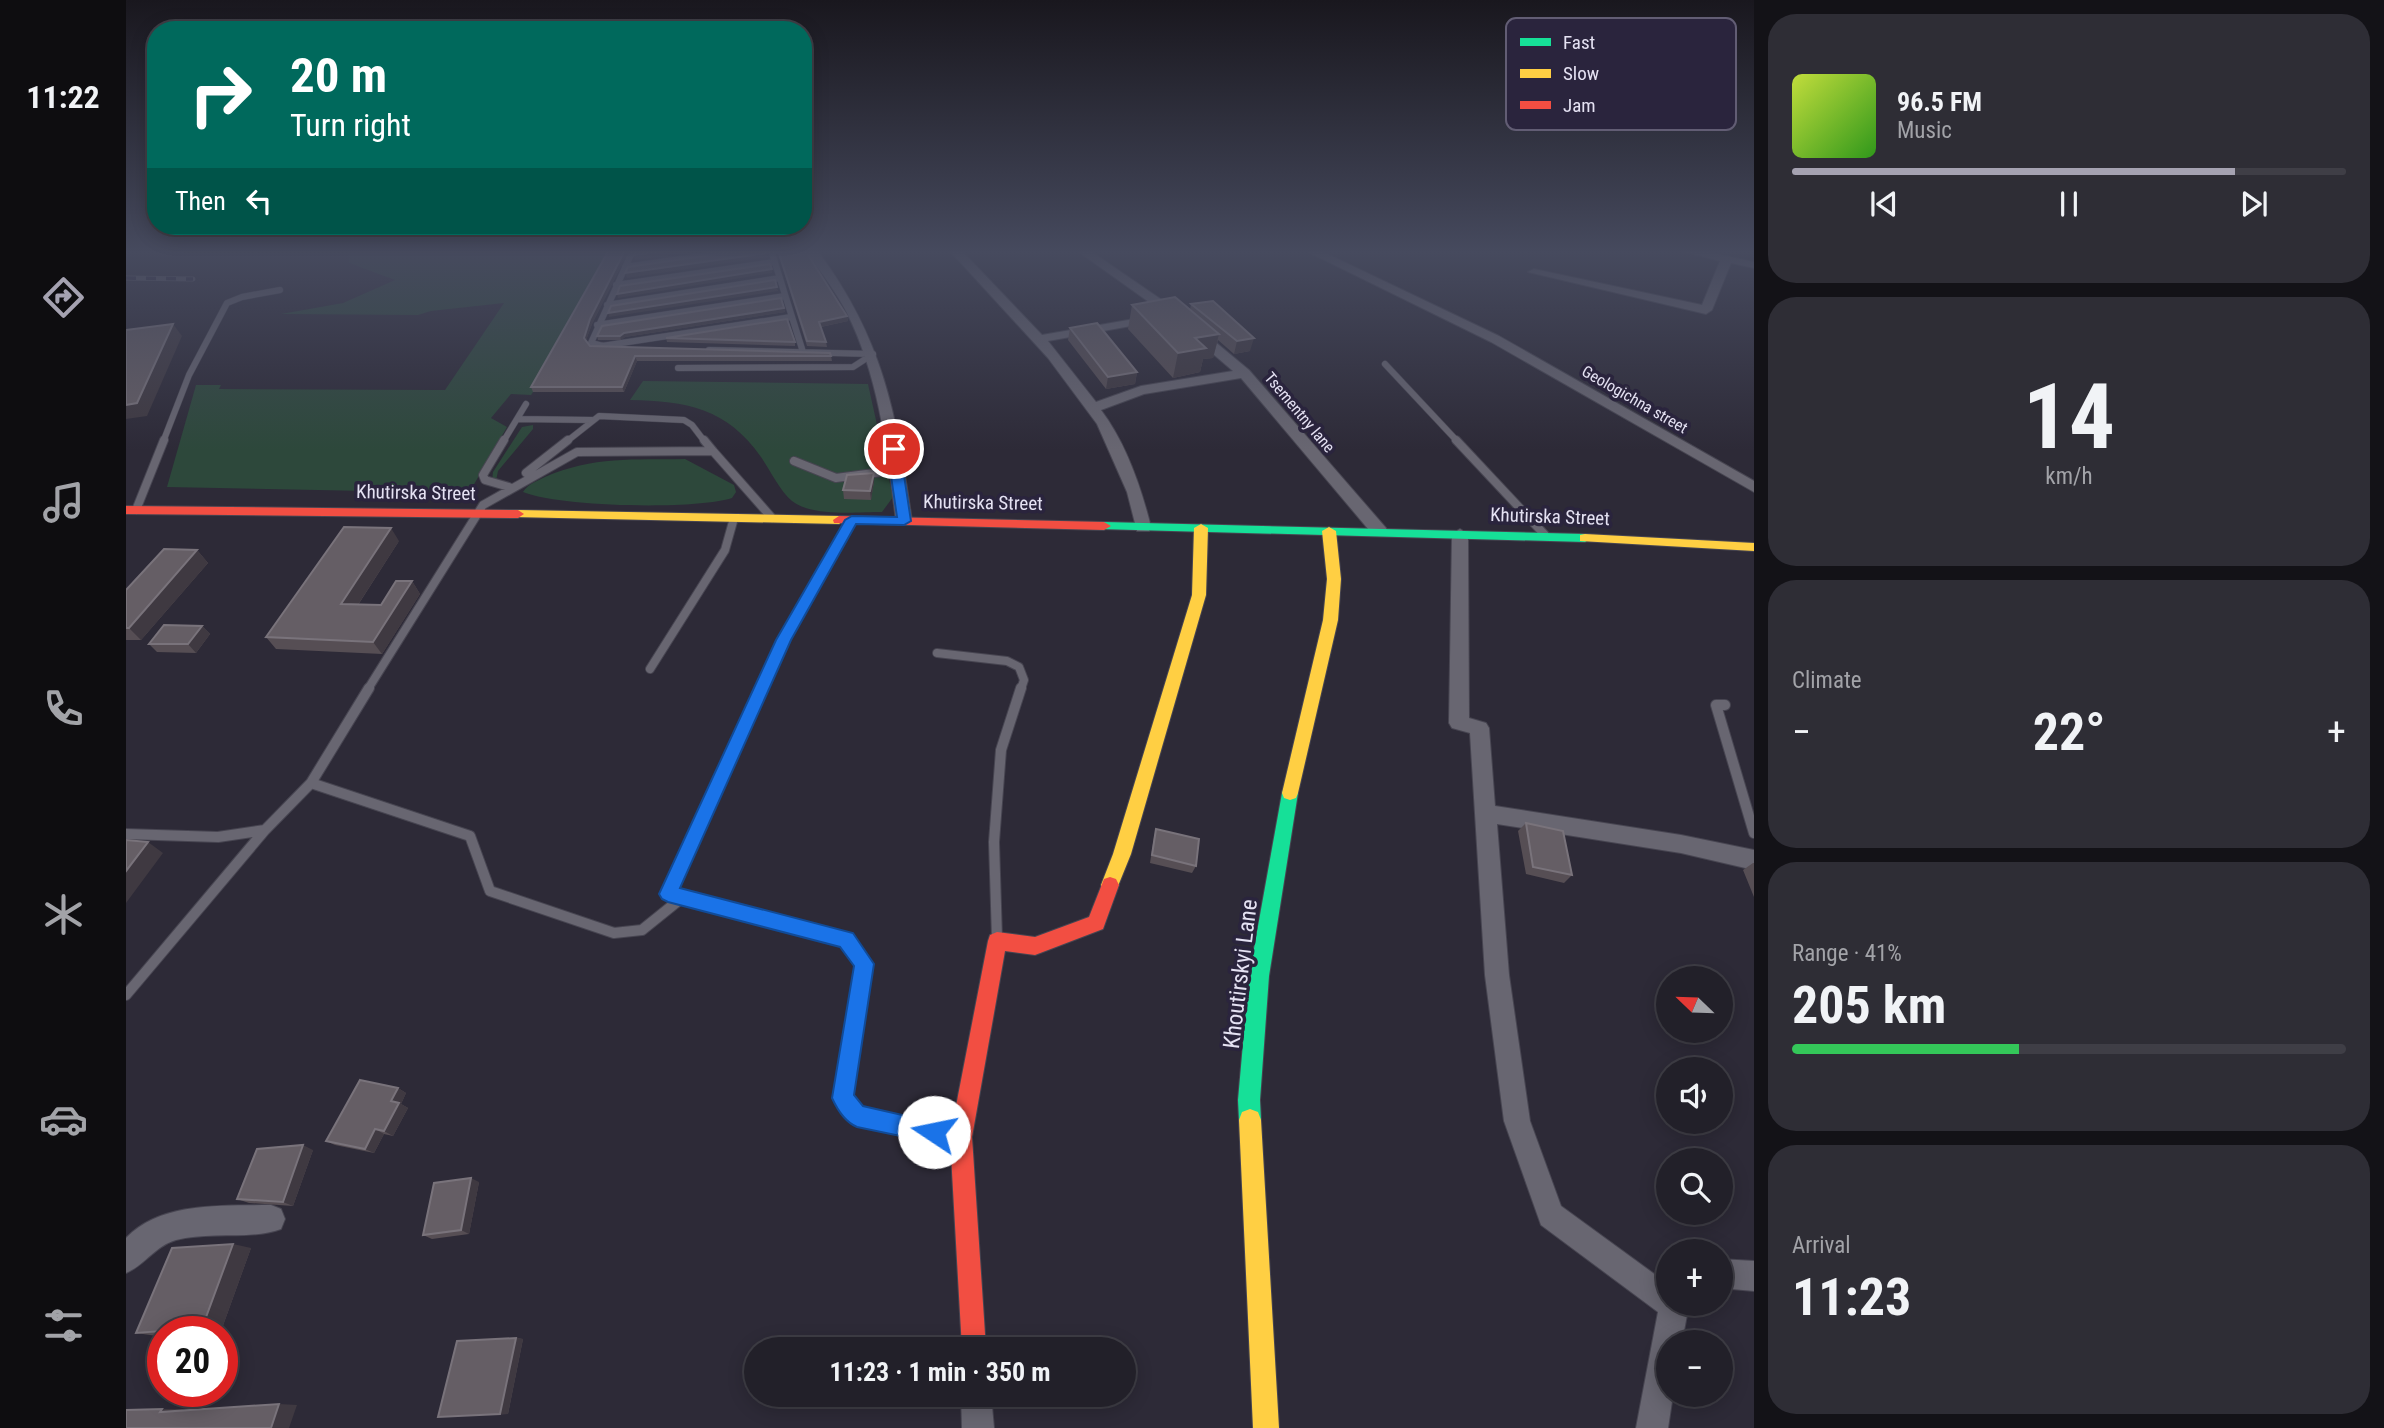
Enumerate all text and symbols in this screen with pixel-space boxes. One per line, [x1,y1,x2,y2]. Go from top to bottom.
legend [1506,18,1736,130]
text: Fast [1563,31,1595,54]
text: 20 m [290,47,387,104]
icon: right [175,49,266,140]
text: Slow [1563,62,1599,85]
text: 11:22 [26,78,100,116]
text: 96.5 FM [1897,87,1982,117]
text: Jam [1563,94,1596,117]
text: Turn right [290,106,411,144]
text: Music [1897,117,1952,144]
icon: left [240,182,278,220]
icon: previous [1865,185,1903,223]
icon: pause [2050,185,2088,223]
icon: next [2235,185,2273,223]
text: Then [175,186,226,216]
icon: directions [39,273,88,322]
street label: Geologichna street [1578,361,1691,438]
text: 14 [2023,364,2115,470]
street label: Tsementny lane [1261,368,1339,456]
pin [864,419,924,479]
icon: arrive [875,430,913,468]
text: km/h [2045,463,2093,490]
icon: music [39,478,88,527]
street label: Khutirska Street [356,480,476,505]
street label: Khutirska Street [923,490,1043,515]
street label: Khutirska Street [1490,503,1610,530]
text: Climate [1792,667,1862,694]
icon: phone [39,684,88,733]
text: 22° [2033,702,2105,763]
text: − [1792,710,1811,754]
text: + [2327,710,2346,754]
icon: climate [39,890,88,939]
street label: Khoutirskyi Lane [1218,898,1263,1050]
text: Range · 41% [1792,940,1902,967]
north arrow [1656,966,1732,1043]
map controls [1656,966,1733,1407]
text: 205 km [1792,975,1946,1036]
button: sound [1656,1057,1733,1134]
icon: car [39,1095,88,1144]
position arrow [897,1095,971,1169]
button: search [1656,1148,1733,1225]
text: Arrival [1792,1232,1851,1259]
button: + [1656,1239,1733,1316]
text: 11:23 [1792,1267,1911,1328]
icon: filters [39,1301,88,1350]
speed limit sign: 20 [147,1316,238,1407]
button: − [1656,1330,1733,1407]
text: 11:23 · 1 min · 350 m [830,1357,1050,1387]

